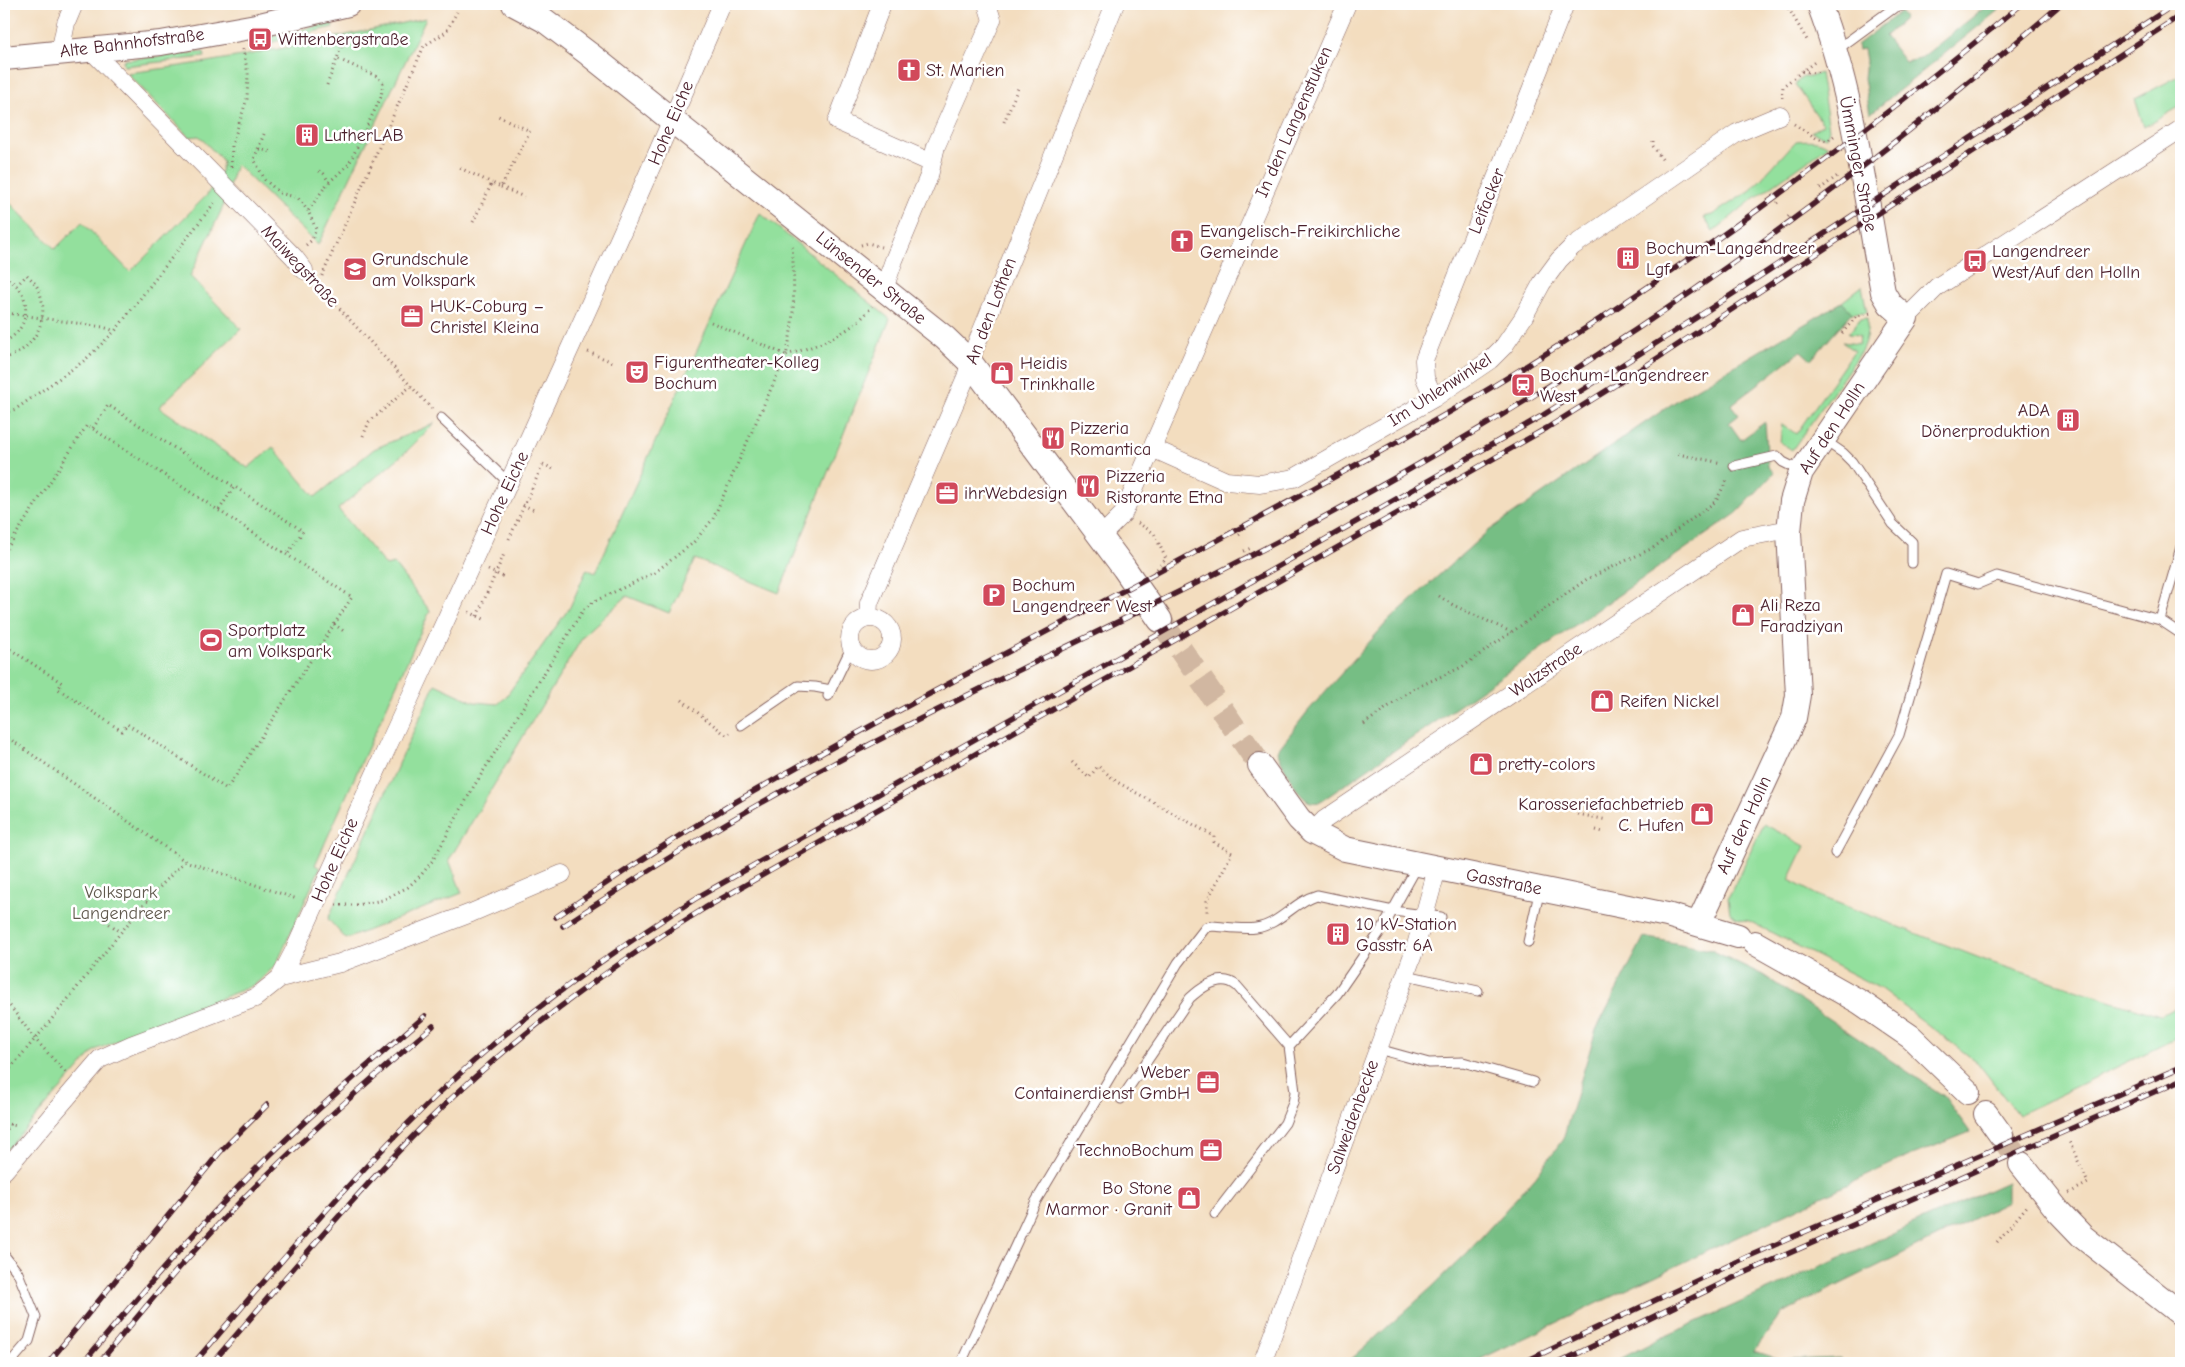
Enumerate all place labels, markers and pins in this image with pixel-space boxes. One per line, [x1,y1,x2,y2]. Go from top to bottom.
bus stop icon: Wittenbergstraße [247,26,273,52]
place label: Wittenbergstraße [278,29,408,50]
church icon: St. Marien [896,57,922,83]
place label: St. Marien [926,60,1004,81]
building icon: LutherLAB [294,122,320,148]
place label: LutherLAB [324,125,404,146]
place label: Evangelisch-Freikirchliche Gemeinde [1200,221,1400,263]
church icon: Evangelisch-Freikirchliche Gemeinde [1169,228,1195,254]
place label: Bochum-Langendreer Lgf [1646,238,1815,280]
place label: Langendreer West/Auf den Holln [1992,241,2140,283]
building icon: Bochum-Langendreer Lgf [1615,245,1641,271]
bus stop icon: Langendreer West/Auf den Holln [1962,248,1988,274]
place label: Grundschule am Volkspark [372,249,475,291]
school or university icon: Grundschule am Volkspark [342,256,368,282]
place label: HUK-Coburg – Christel Kleina [430,296,544,338]
office icon: HUK-Coburg – Christel Kleina [399,303,425,329]
place label: Figurentheater-Kolleg Bochum [654,352,819,394]
place label: Heidis Trinkhalle [1020,353,1095,395]
theatre icon: Figurentheater-Kolleg Bochum [624,359,650,385]
shop icon: Heidis Trinkhalle [989,360,1015,386]
place label: Bochum-Langendreer West [1540,365,1709,407]
station icon: Bochum-Langendreer West [1510,372,1536,398]
place label: ADA Dönerproduktion [1921,400,2050,442]
building icon: ADA Dönerproduktion [2055,407,2081,433]
place label: Pizzeria Romantica [1070,418,1151,460]
restaurant icon: Pizzeria Romantica [1040,425,1066,451]
place label: Pizzeria Ristorante Etna [1106,466,1223,508]
restaurant icon: Pizzeria Ristorante Etna [1075,473,1101,499]
office icon: ihrWebdesign [934,480,960,506]
place label: ihrWebdesign [964,483,1068,504]
place label: Bochum Langendreer West [1012,575,1153,617]
parking icon: Bochum Langendreer West [981,582,1007,608]
place label: Ali Reza Faradziyan [1760,595,1843,637]
shop icon: Ali Reza Faradziyan [1730,602,1756,628]
place label: Sportplatz am Volkspark [228,620,331,662]
sports icon: Sportplatz am Volkspark [198,627,224,653]
shop icon: Reifen Nickel [1589,688,1615,714]
place label: Reifen Nickel [1620,691,1719,712]
shop icon: pretty-colors [1468,751,1494,777]
place label: pretty-colors [1498,754,1595,775]
place label: Karosseriefachbetrieb C. Hufen [1518,794,1684,836]
shop icon: Karosseriefachbetrieb C. Hufen [1689,801,1715,827]
place label: 10 kV-Station Gasstr. 6A [1356,914,1457,956]
building icon: 10 kV-Station Gasstr. 6A [1325,921,1351,947]
place label: Weber Containerdienst GmbH [1014,1062,1191,1104]
office icon: Weber Containerdienst GmbH [1195,1069,1221,1095]
office icon: TechnoBochum [1198,1137,1224,1163]
place label: TechnoBochum [1076,1140,1194,1161]
place label: Bo Stone Marmor · Granit [1046,1178,1173,1220]
shop icon: Bo Stone Marmor · Granit [1176,1185,1202,1211]

